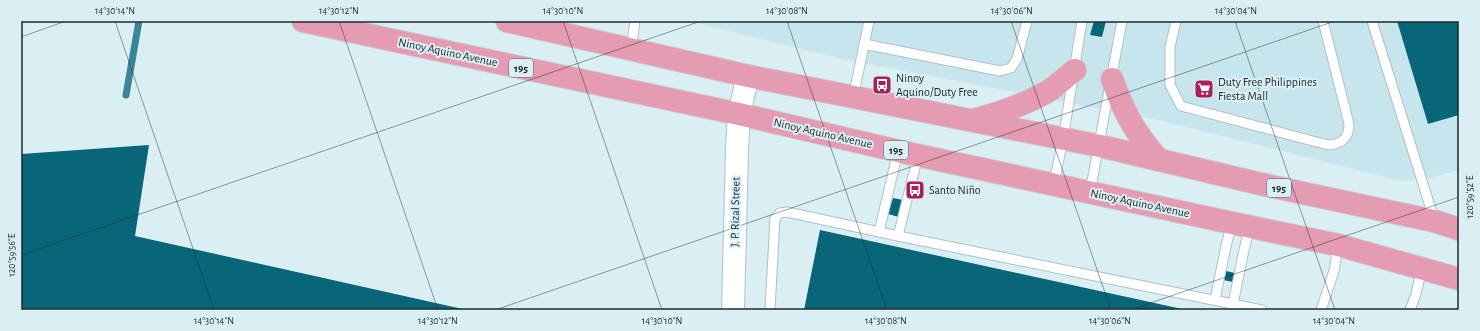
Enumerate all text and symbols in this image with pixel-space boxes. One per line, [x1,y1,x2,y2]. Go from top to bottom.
text: 14°30'14"N [95,6,135,16]
text: 14°30'12"N [319,6,359,16]
text: 14°30'10"N [543,6,583,16]
text: 14°30'08"N [766,6,808,16]
text: 14°30'06"N [991,6,1033,16]
text: 14°30'04"N [1215,6,1257,16]
street label: Ninoy Aquino Avenue [397,36,499,69]
road number: 195 [509,59,533,77]
place label: Ninoy Aquino/Duty Free [896,72,978,99]
bus stop icon: Ninoy Aquino/Duty Free [871,74,893,96]
place label: Duty Free Philippines Fiesta Mall [1218,76,1317,102]
supermarket icon: Duty Free Philippines Fiesta Mall [1193,78,1215,100]
street label: Ninoy Aquino Avenue [772,116,874,151]
road number: 195 [884,141,908,159]
text: 120°59'52"E [1465,175,1475,219]
street label: J. P. Rizal Street [728,177,742,247]
bus stop icon: Santo Niño [904,179,926,201]
road number: 195 [1267,179,1291,197]
place label: Santo Niño [929,184,981,196]
street label: Ninoy Aquino Avenue [1089,187,1191,220]
text: 120°59'56"E [7,233,17,277]
text: 14°30'14"N [194,316,234,326]
text: 14°30'12"N [418,316,458,326]
text: 14°30'10"N [642,316,682,326]
text: 14°30'08"N [865,316,907,326]
text: 14°30'06"N [1089,316,1131,326]
text: 14°30'04"N [1313,316,1355,326]

